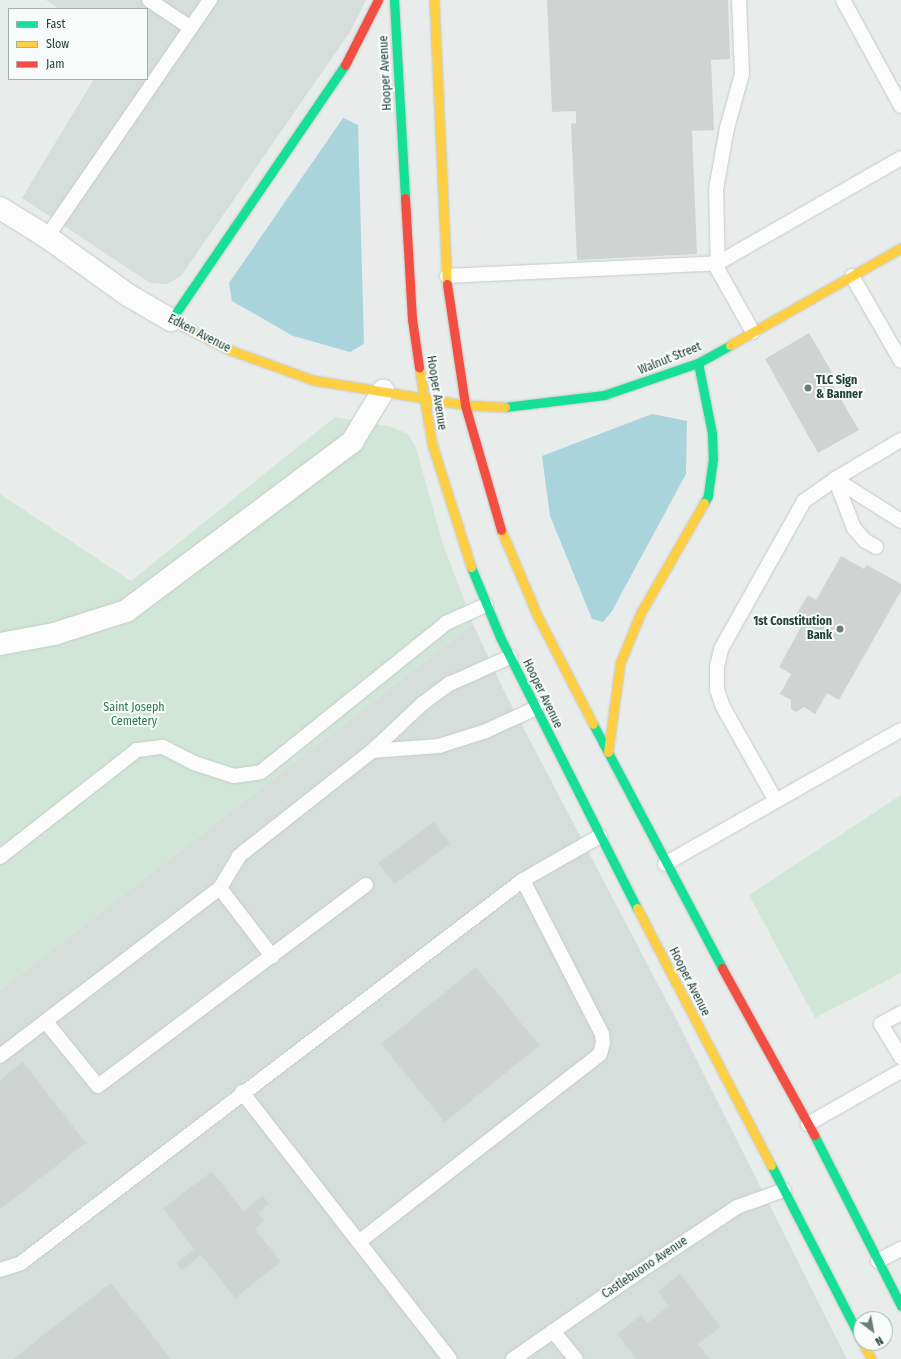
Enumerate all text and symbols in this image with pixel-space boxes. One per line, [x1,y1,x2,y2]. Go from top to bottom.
legend [8,8,148,80]
text: Fast [46,17,65,31]
street label: Hooper Avenue [377,35,395,111]
text: Slow [46,37,69,51]
text: Jam [46,57,64,71]
street label: Edken Avenue [165,312,233,356]
street label: Walnut Street [637,340,703,378]
street label: Hooper Avenue [423,355,449,431]
place label: TLC Sign & Banner [816,374,863,402]
marker: TLC Sign & Banner [803,383,813,393]
place label: 1st Constitution Bank [753,615,832,643]
marker: 1st Constitution Bank [835,624,845,634]
street label: Hooper Avenue [519,657,565,731]
park label: Saint Joseph Cemetery [103,701,165,729]
street label: Hooper Avenue [665,945,713,1019]
street label: Castlebuono Avenue [599,1234,691,1302]
north arrow [853,1311,893,1351]
text: N [873,1333,885,1348]

